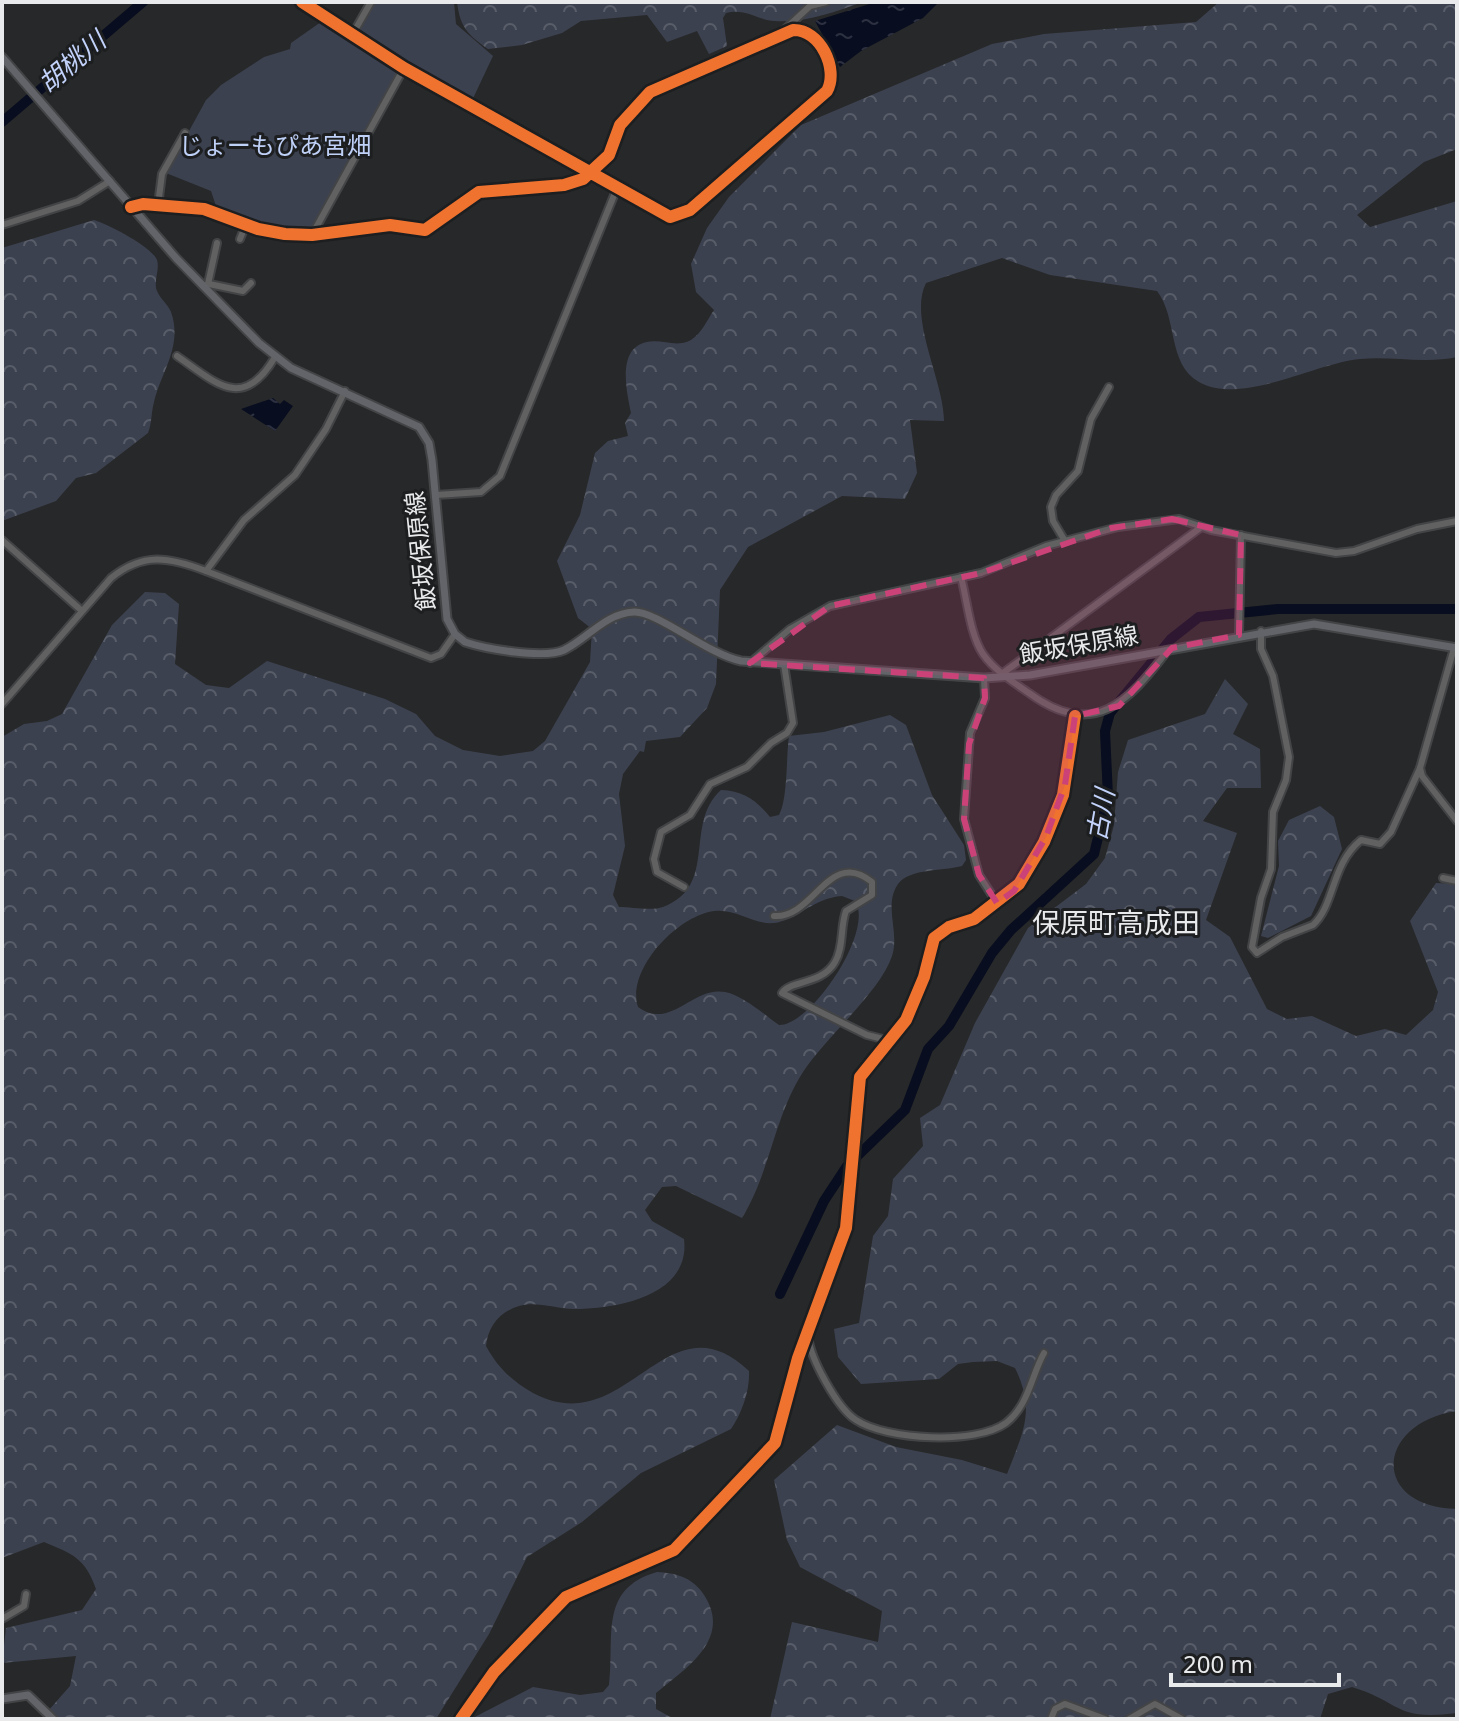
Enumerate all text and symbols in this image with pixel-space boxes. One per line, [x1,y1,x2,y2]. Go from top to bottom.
water label: 胡桃川 [30,20,115,100]
park label: じょーもぴあ宮畑 [179,128,371,161]
street label: 飯坂保原線 [397,490,442,613]
street label: 飯坂保原線 [1017,617,1141,670]
water label: 古川 [1078,783,1123,844]
district label: 保原町高成田 [1032,903,1200,941]
scale bar [1171,1637,1339,1687]
text: 200 m [1183,1647,1253,1680]

